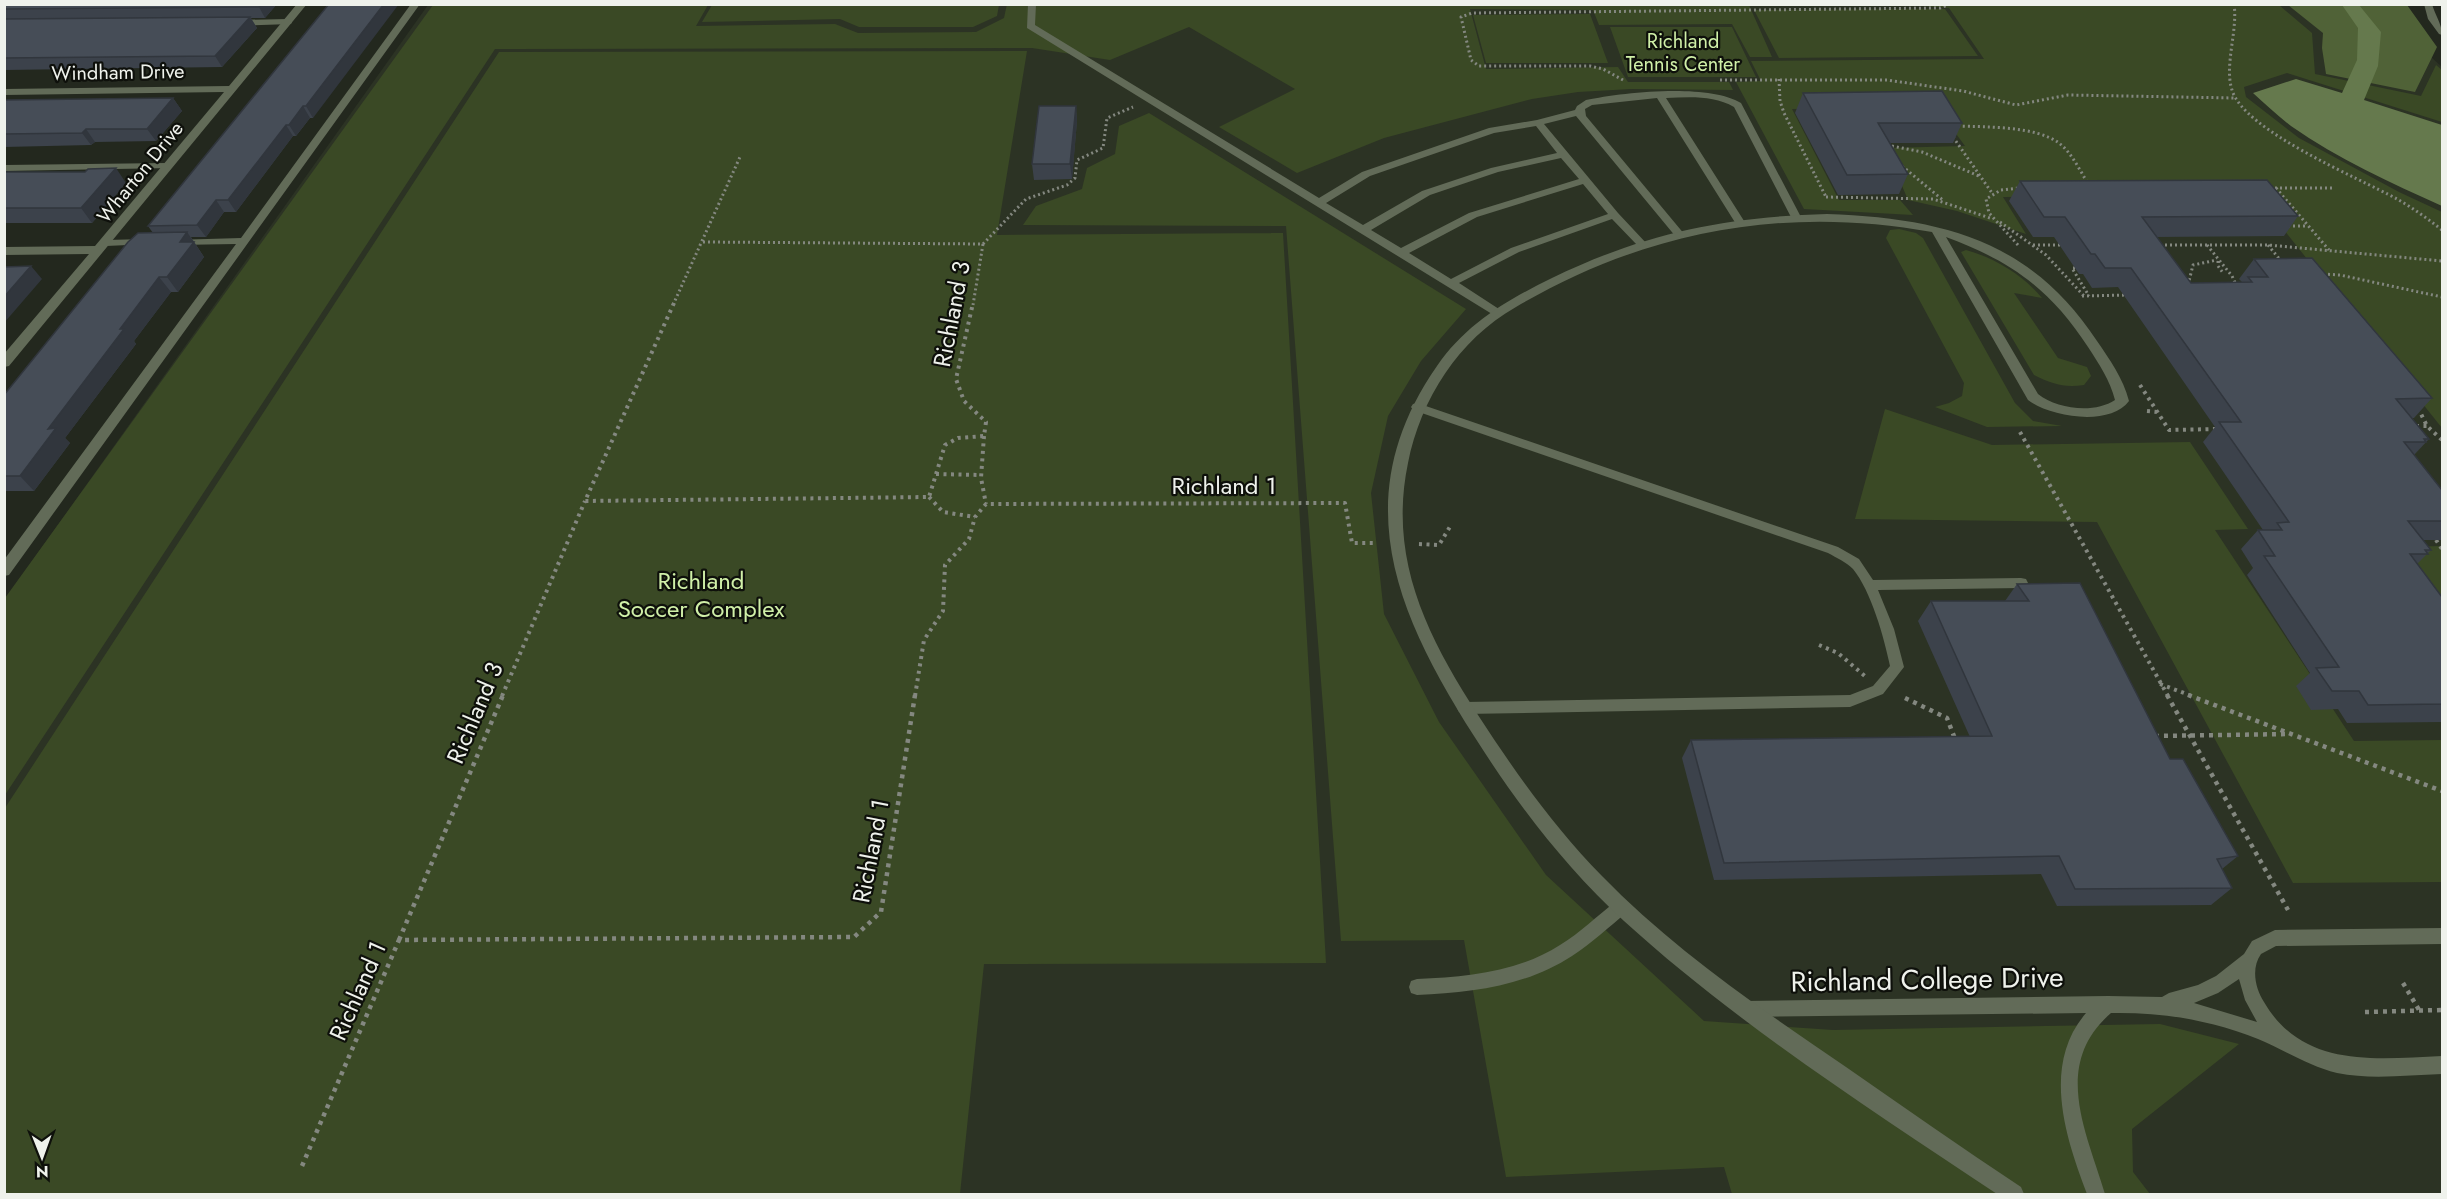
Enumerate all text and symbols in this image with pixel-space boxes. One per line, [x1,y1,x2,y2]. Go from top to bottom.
park label: Richland Tennis Center [1626,27,1740,79]
street label: Windham Drive [51,57,185,88]
street label: Wharton Drive [90,115,191,229]
street label: Richland 3 [924,258,979,370]
street label: Richland 1 [1171,468,1277,503]
park label: Richland Soccer Complex [618,563,785,626]
street label: Richland 3 [437,657,512,769]
street label: Richland 1 [843,796,898,906]
street label: Richland 1 [320,936,395,1046]
street label: Richland College Drive [1790,957,2064,1002]
north arrow [12,1127,72,1187]
text: N [36,1160,49,1183]

